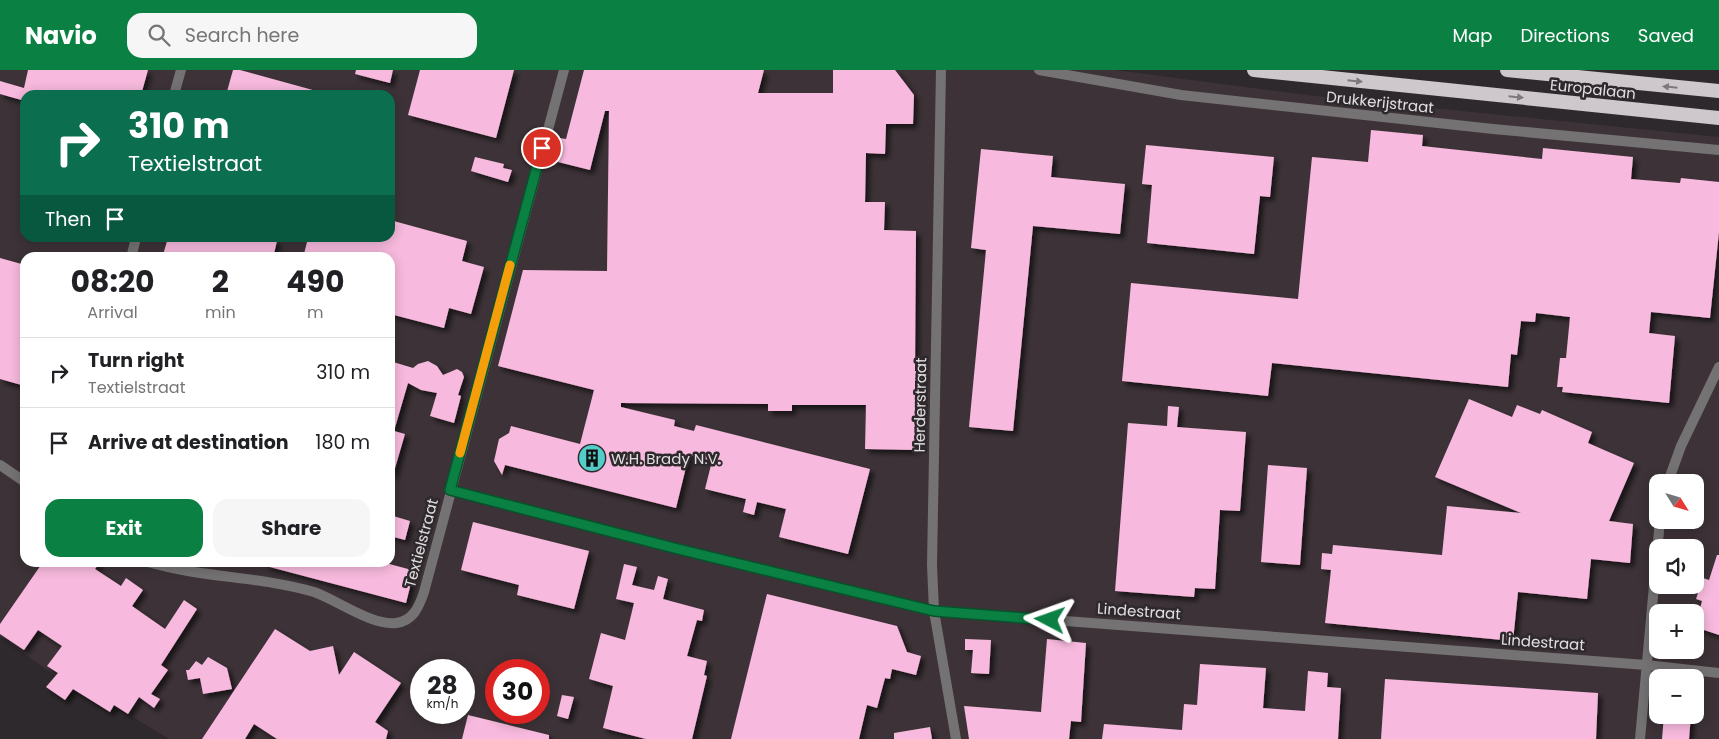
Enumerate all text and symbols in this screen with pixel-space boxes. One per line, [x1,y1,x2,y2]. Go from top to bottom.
search box [127,13,477,58]
text: Navio [25,19,97,52]
icon: search [145,21,173,49]
text: Search here [185,22,299,49]
text: Map [1453,23,1492,48]
text: Directions [1520,23,1610,48]
text: Saved [1638,23,1694,48]
street label: Europalaan [1549,74,1637,104]
one-way arrow [1347,77,1363,85]
one-way arrow [1662,82,1678,90]
street label: Drukkerijstraat [1325,86,1435,118]
one-way arrow [1509,94,1525,102]
text: 310 m [128,101,230,150]
icon: right [45,110,110,175]
pin [521,127,563,169]
icon: arrive [528,134,556,162]
text: Textielstraat [128,148,262,179]
icon: arrive [101,205,129,233]
text: Then [45,206,91,233]
text: 08:20 [70,260,155,303]
text: 2 [212,260,229,303]
text: 490 [286,260,345,303]
text: Arrival [87,301,138,324]
text: min [205,301,236,324]
text: m [307,301,324,324]
text: Turn right [88,347,184,374]
street label: Herderstraat [909,357,931,453]
icon: right [45,359,73,387]
text: 310 m [316,359,370,386]
text: Textielstraat [88,376,185,399]
icon: arrive [45,429,73,457]
text: Arrive at destination [88,429,289,456]
text: 180 m [315,429,370,456]
building icon: W.H. Brady N.V. [577,443,607,473]
place label: W.H. Brady N.V. [611,448,721,469]
north arrow [1649,474,1704,529]
map controls [1649,474,1704,724]
street label: Textielstraat [399,496,443,590]
button: Exit [45,499,203,557]
button: Share [213,499,370,557]
button: sound [1649,539,1704,594]
position arrow [1023,593,1075,645]
street label: Lindestraat [1096,598,1182,624]
button: + [1649,604,1704,659]
street label: Lindestraat [1500,629,1586,655]
speed limit sign: 30 [485,659,550,724]
text: 28 [427,668,458,703]
button: − [1649,669,1704,724]
text: km/h [427,695,458,712]

